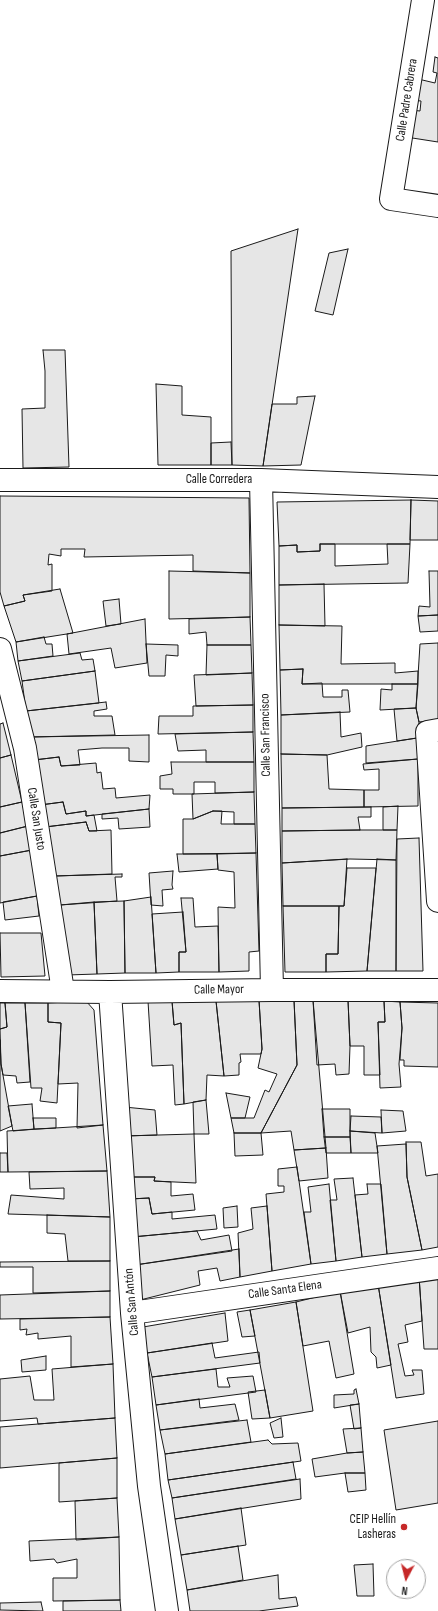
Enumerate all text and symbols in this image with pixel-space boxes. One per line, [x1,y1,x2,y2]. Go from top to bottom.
street label: Calle Padre Cabrera [393,58,421,142]
street label: Calle Corredera [186,472,252,488]
street label: Calle San Francisco [257,693,275,777]
street label: Calle San Justo [23,786,49,852]
street label: Calle Mayor [194,982,244,998]
street label: Calle San Antón [121,1268,143,1336]
street label: Calle Santa Elena [247,1277,323,1303]
place label: CEIP Hellín Lasheras [350,1512,396,1543]
marker: CEIP Hellín Lasheras [399,1522,409,1532]
north arrow [386,1559,426,1599]
text: N [401,1584,408,1597]

